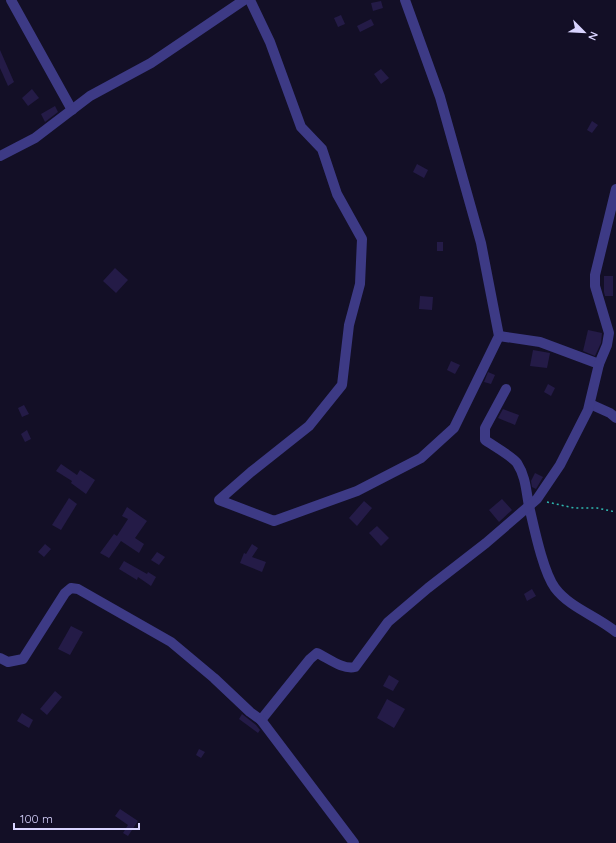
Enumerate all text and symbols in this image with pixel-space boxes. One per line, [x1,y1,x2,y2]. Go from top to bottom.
north arrow [564,12,604,52]
text: N [585,30,601,43]
scale bar [14,805,139,831]
text: 100 m [20,811,53,826]

